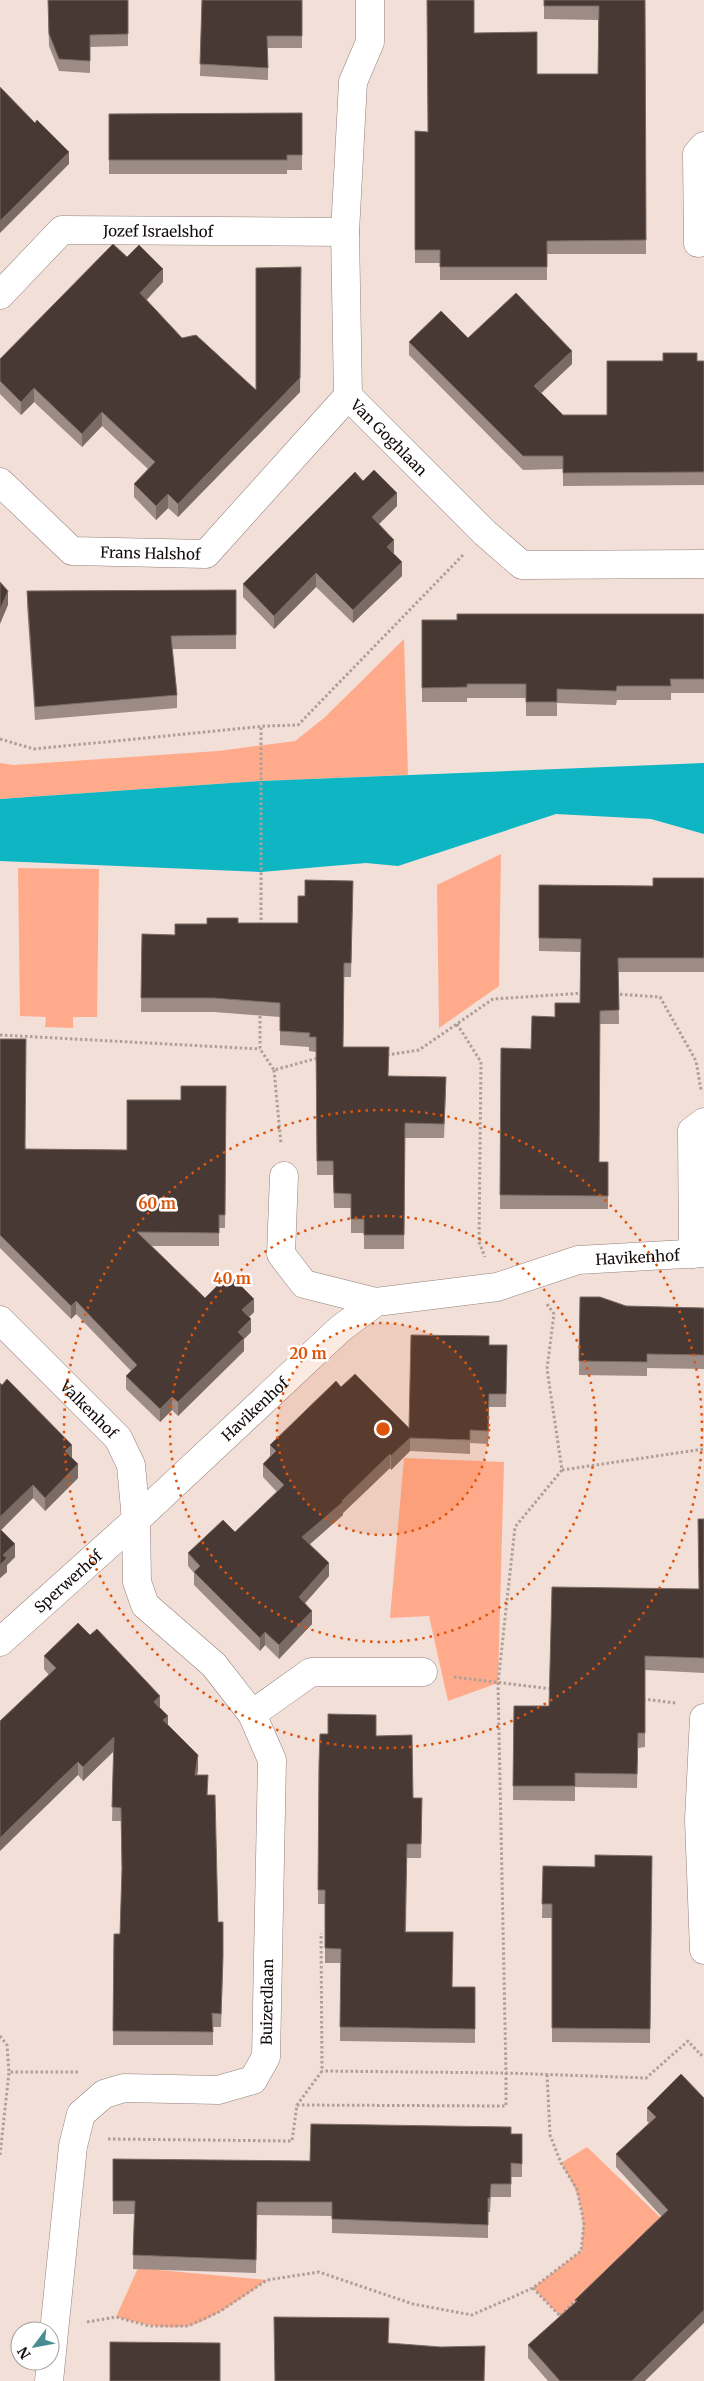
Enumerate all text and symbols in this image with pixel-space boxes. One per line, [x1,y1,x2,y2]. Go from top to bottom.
street label: Jozef Israelshof [102,221,215,241]
street label: Van Goghlaan [346,394,432,480]
street label: Frans Halshof [100,542,202,563]
text: 60 m [138,1194,176,1213]
street label: Havikenhof [595,1245,681,1269]
text: 40 m [213,1269,251,1288]
text: 20 m [289,1344,327,1363]
street label: Havikenhof [217,1372,293,1445]
street label: Valkenhof [56,1376,123,1443]
centre of rings [374,1420,392,1438]
street label: Sperwerhof [30,1545,106,1616]
street label: Buizerdlaan [257,1959,277,2045]
north arrow [10,2321,60,2371]
text: N [13,2343,35,2362]

